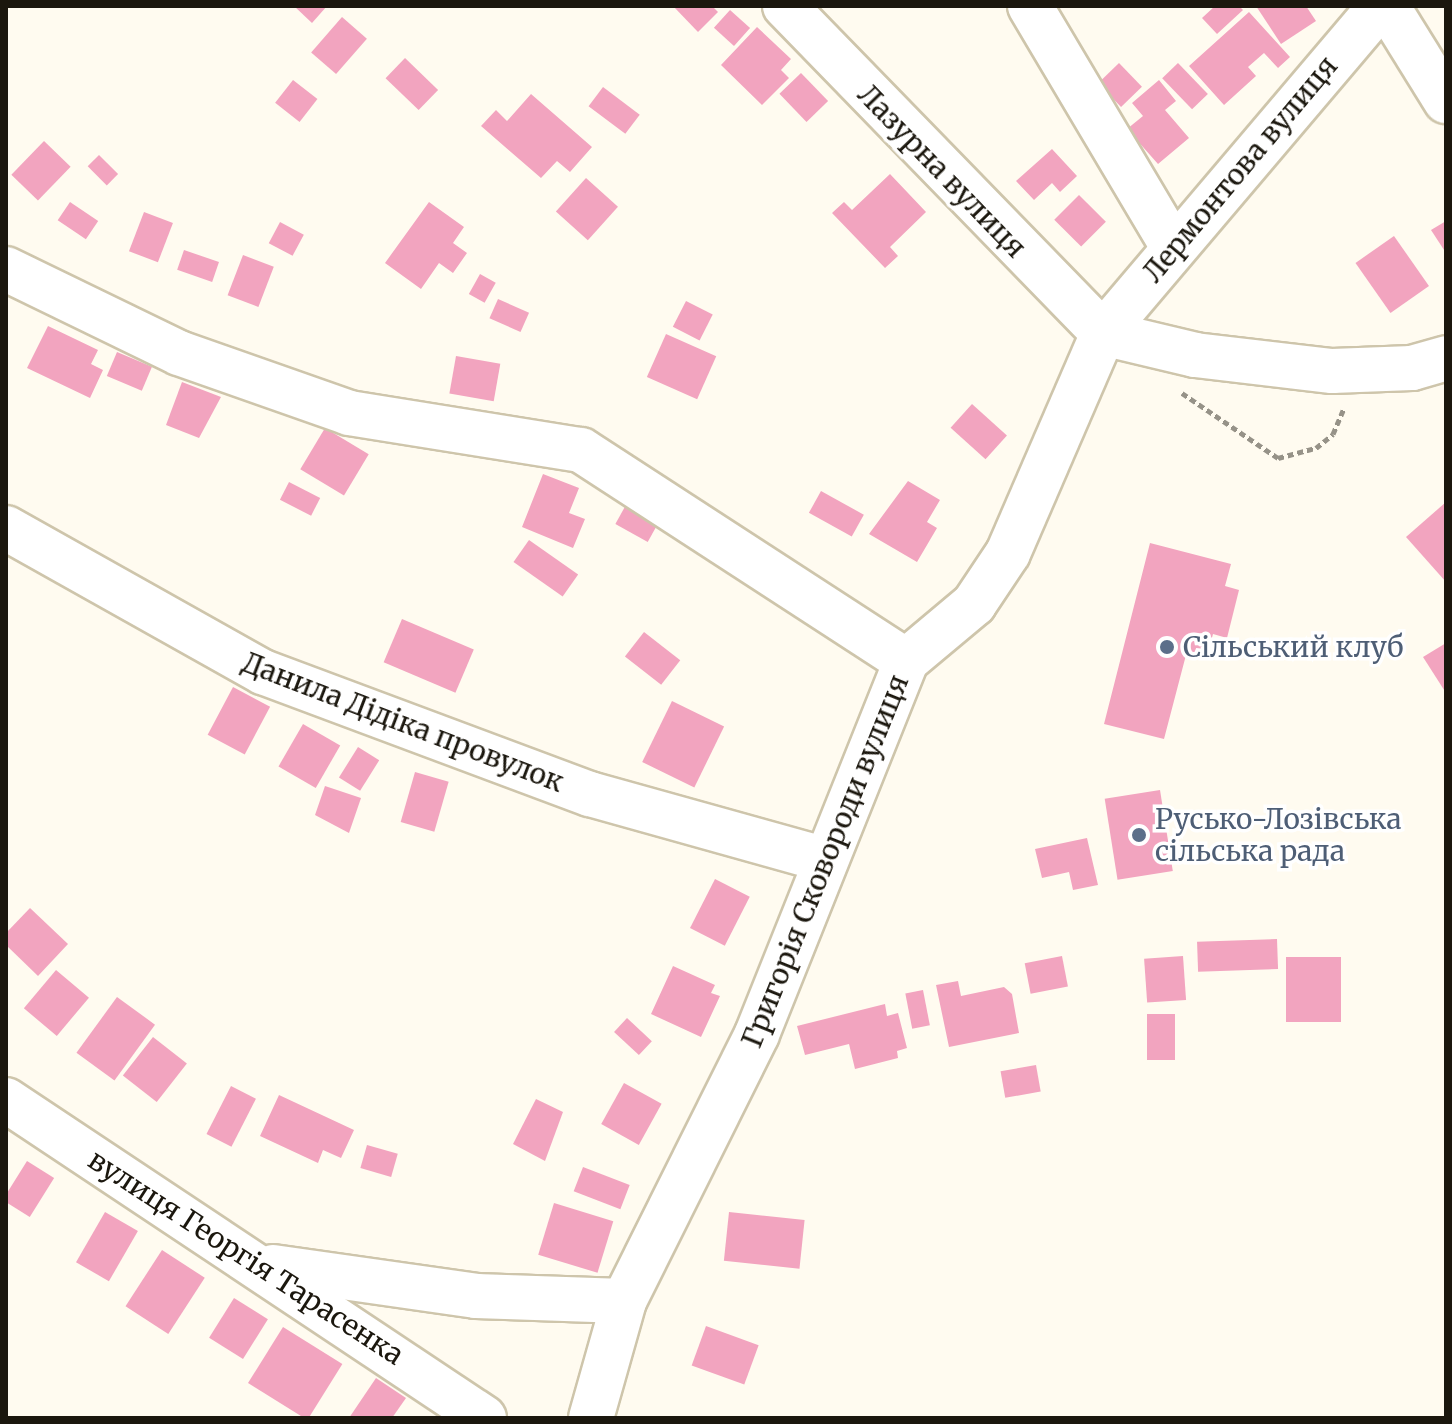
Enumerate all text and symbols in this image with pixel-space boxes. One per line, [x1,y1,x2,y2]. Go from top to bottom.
street label: Лермонтова вулиця [1136,49,1344,289]
street label: Лазурна вулиця [851,78,1033,264]
place label: Сільський клуб [1183,630,1404,664]
marker: Сільський клуб [1158,638,1176,656]
street label: Данила Дідіка провулок [238,645,568,799]
street label: Григорія Сковороди вулиця [735,670,915,1052]
place label: Русько-Лозівська сільська рада [1155,802,1402,868]
marker: Русько-Лозівська сільська рада [1130,826,1148,844]
street label: вулиця Георгія Тарасенка [82,1143,410,1371]

